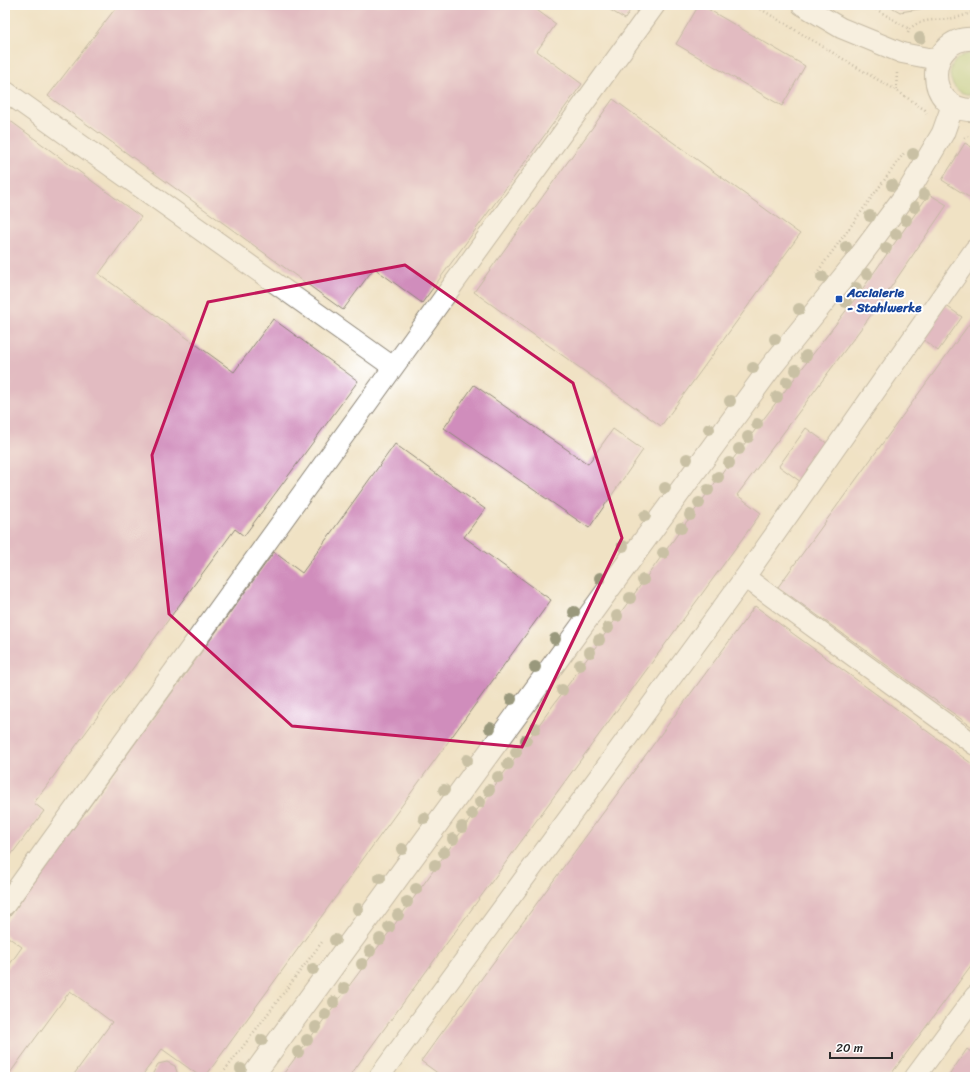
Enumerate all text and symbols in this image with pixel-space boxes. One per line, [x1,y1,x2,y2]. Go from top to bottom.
place label: Acciaierie - Stahlwerke [846,281,922,319]
marker: Acciaierie - Stahlwerke [834,294,844,304]
scale bar [830,1034,892,1060]
text: 20 m [836,1037,863,1059]

